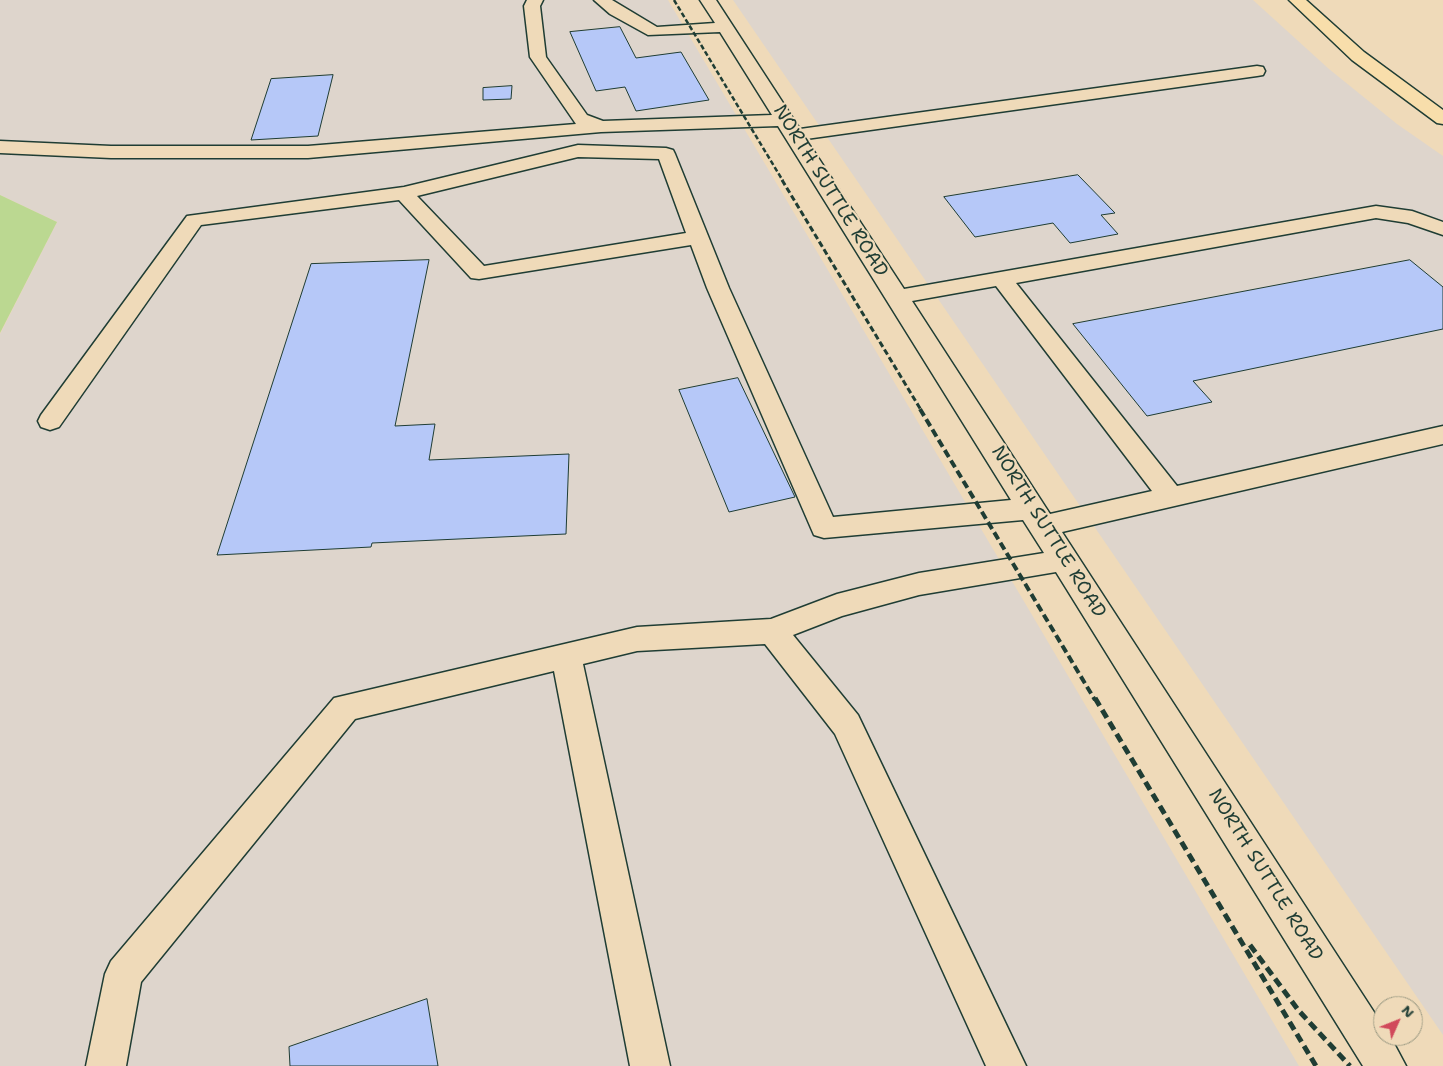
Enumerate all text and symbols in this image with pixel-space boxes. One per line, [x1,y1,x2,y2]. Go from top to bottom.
street label: NORTH SUTTLE ROAD [768,101,892,281]
street label: NORTH SUTTLE ROAD [986,442,1110,622]
street label: NORTH SUTTLE ROAD [1203,785,1327,965]
north arrow [1373,996,1423,1046]
text: N [1398,1001,1418,1022]

